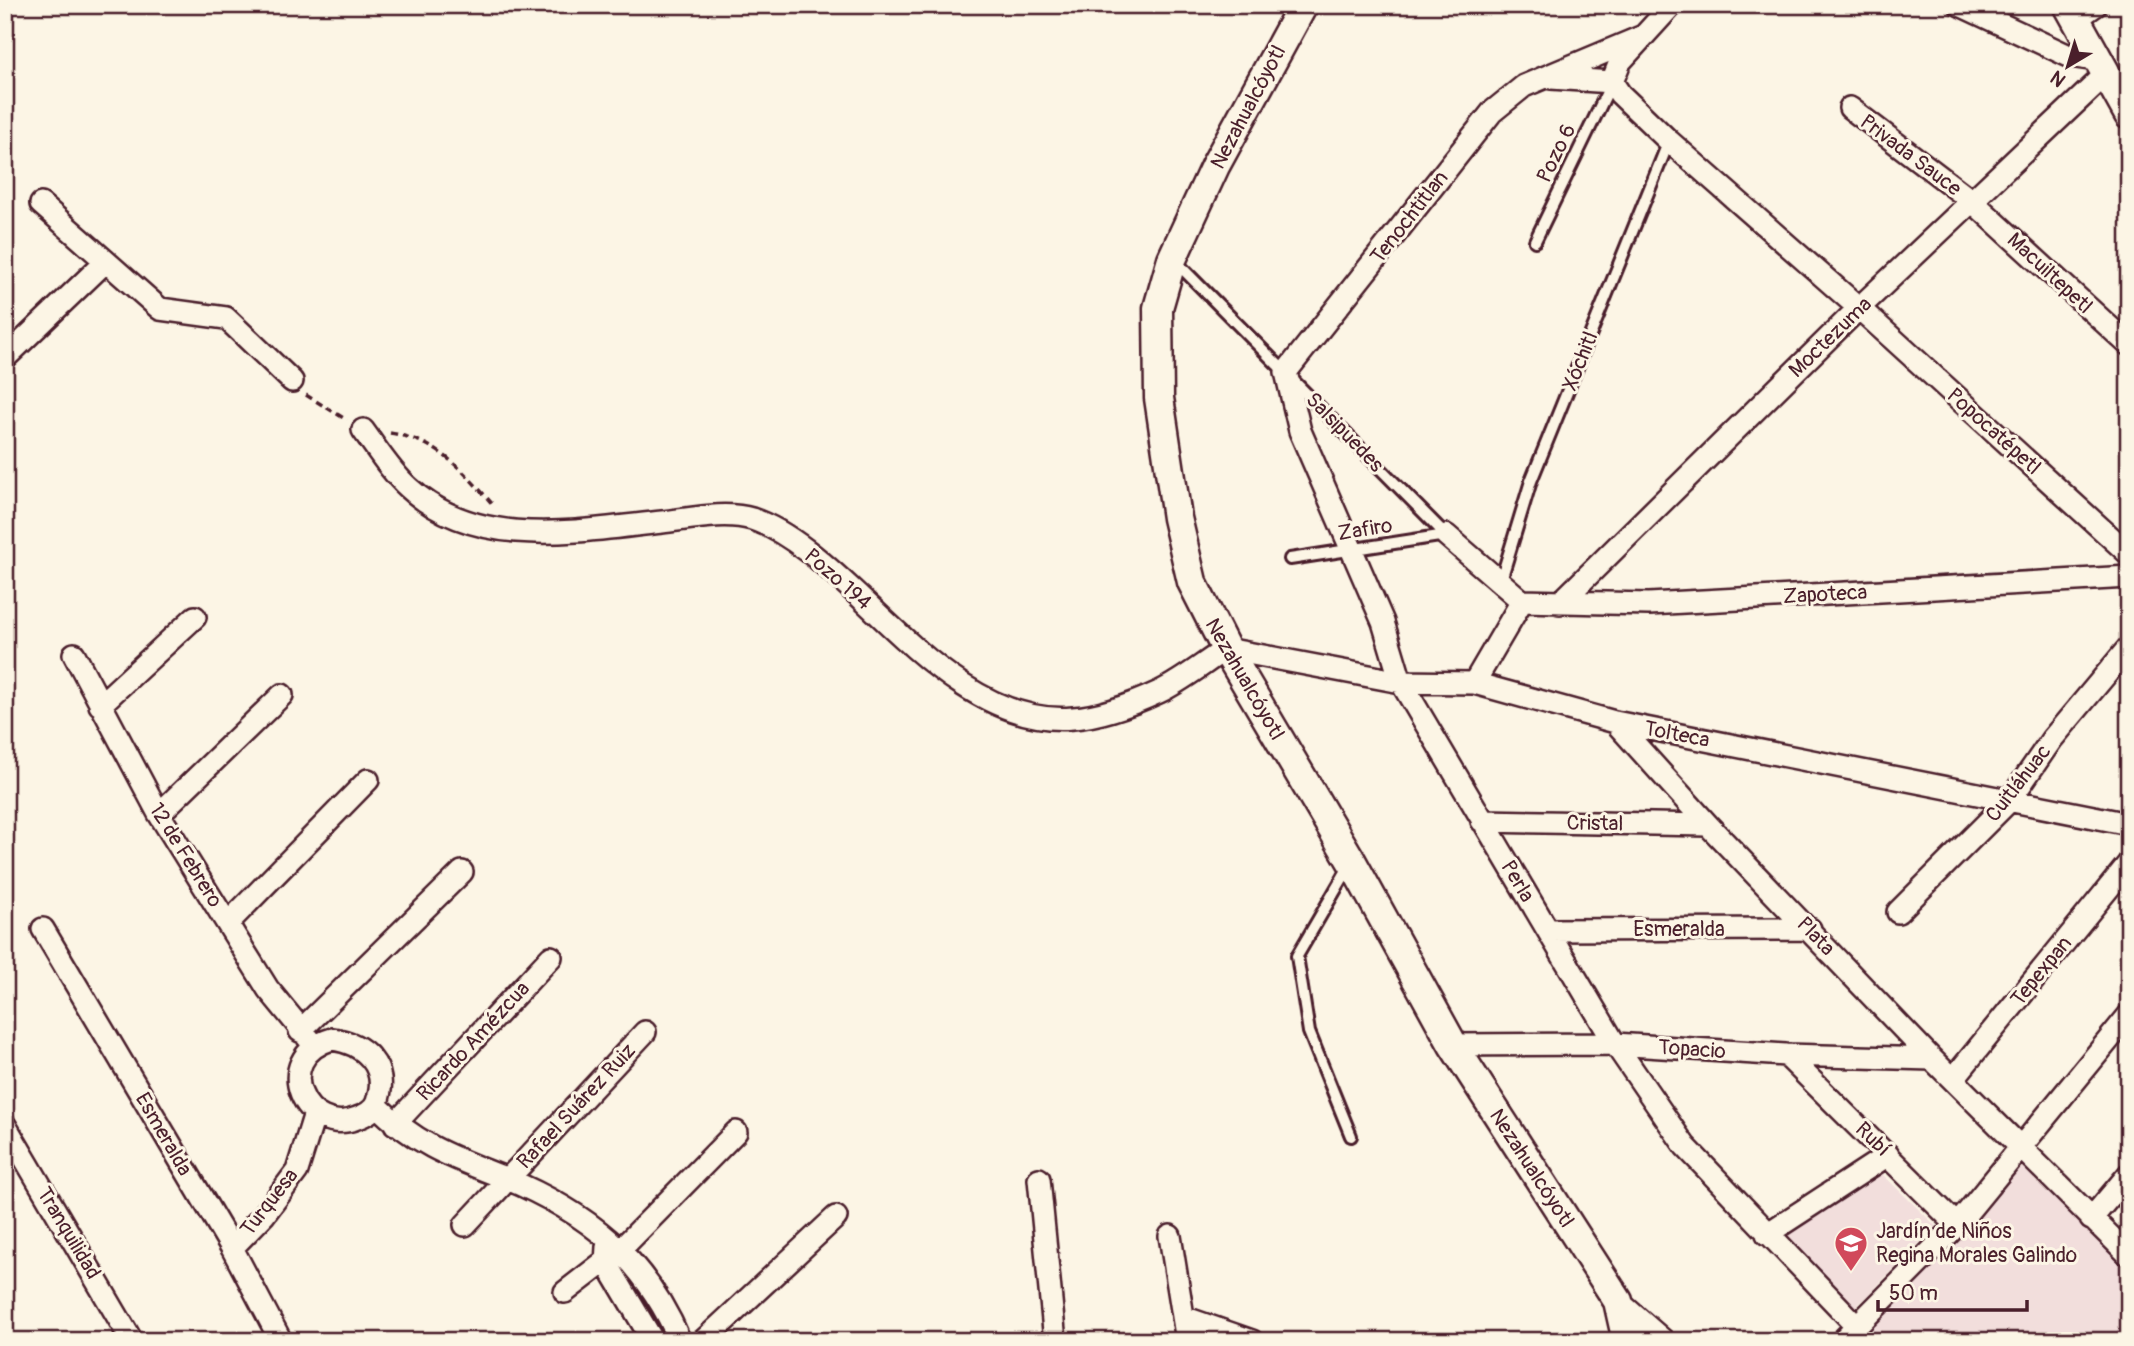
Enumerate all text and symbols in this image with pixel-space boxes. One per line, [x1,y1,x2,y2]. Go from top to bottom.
north arrow [2032,32,2102,102]
street label: Nezahualcóyotl [1205,41,1292,174]
text: N [2046,65,2071,92]
street label: Privada Sauce [1855,108,1967,203]
street label: Pozo 6 [1531,119,1582,187]
street label: Tenochtitlan [1365,165,1454,269]
street label: Macuiltepetl [2001,227,2098,320]
street label: Moctezuma [1783,291,1878,384]
street label: Xóchitl [1556,328,1604,395]
street label: Popocatépetl [1941,382,2046,481]
street label: Salsipuedes [1300,387,1390,479]
street label: Zafiro [1336,512,1394,547]
street label: Pozo 194 [798,543,877,616]
street label: Zapoteca [1782,579,1868,610]
street label: Nezahualcóyotl [1199,613,1290,745]
street label: Tolteca [1642,715,1712,754]
street label: Cuitláhuac [1980,739,2057,828]
street label: 12 de Febrero [143,798,228,913]
street label: Cristal [1566,810,1624,837]
street label: Perla [1495,855,1541,907]
street label: Plata [1791,911,1841,962]
street label: Esmeralda [1633,916,1725,943]
street label: Tepexpan [2005,931,2078,1012]
street label: Ricardo Amézcua [411,976,536,1107]
street label: Topacio [1657,1034,1727,1065]
street label: Rafael Suárez Ruiz [511,1038,642,1175]
street label: Esmeralda [129,1088,198,1181]
street label: Nezahualcóyotl [1483,1104,1580,1233]
street label: Rubí [1849,1116,1896,1163]
street label: Turquesa [234,1163,304,1242]
street label: Tranquilidad [31,1182,107,1284]
place label: Jardín de Niños Regina Morales Galindo [1876,1218,2077,1269]
school or university icon: Jardín de Niños Regina Morales Galindo [1832,1224,1870,1273]
scale bar [1878,1269,2027,1313]
text: 50 m [1889,1280,1938,1307]

